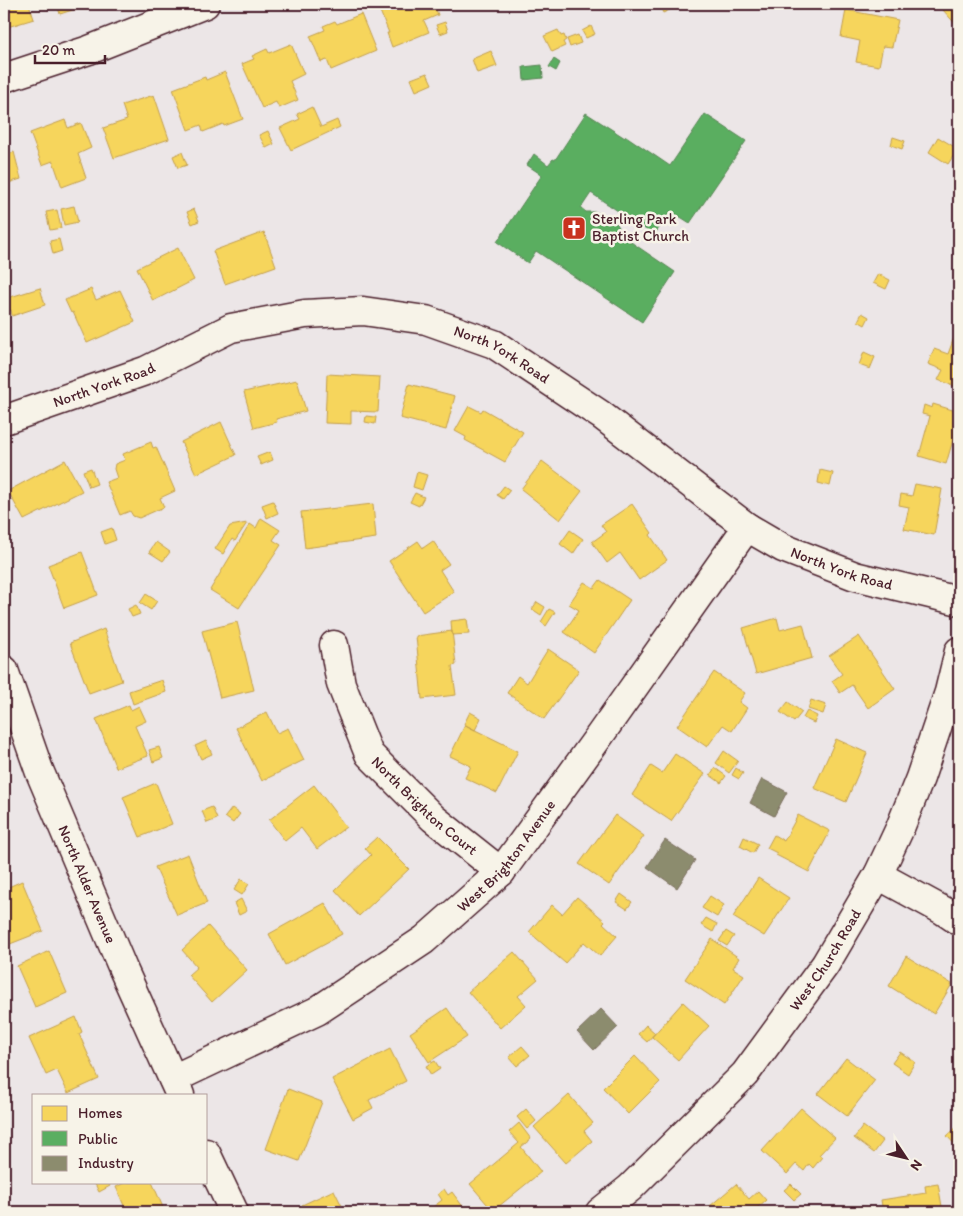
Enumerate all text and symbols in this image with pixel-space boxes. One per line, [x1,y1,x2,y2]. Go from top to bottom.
scale bar [35,32,105,64]
text: 20 m [42,41,76,59]
place label: Sterling Park Baptist Church [592,210,689,245]
church icon: Sterling Park Baptist Church [561,215,587,241]
street label: North York Road [451,322,553,387]
street label: North York Road [51,358,158,411]
street label: North York Road [788,543,895,594]
street label: North Brighton Court [368,753,481,859]
street label: West Brighton Avenue [453,796,559,916]
street label: North Alder Avenue [54,823,120,946]
street label: West Church Road [785,905,865,1014]
legend [32,1094,208,1184]
text: Homes [78,1104,123,1122]
text: Public [78,1130,118,1148]
north arrow [880,1134,930,1184]
text: Industry [78,1154,134,1172]
text: N [907,1156,926,1174]

